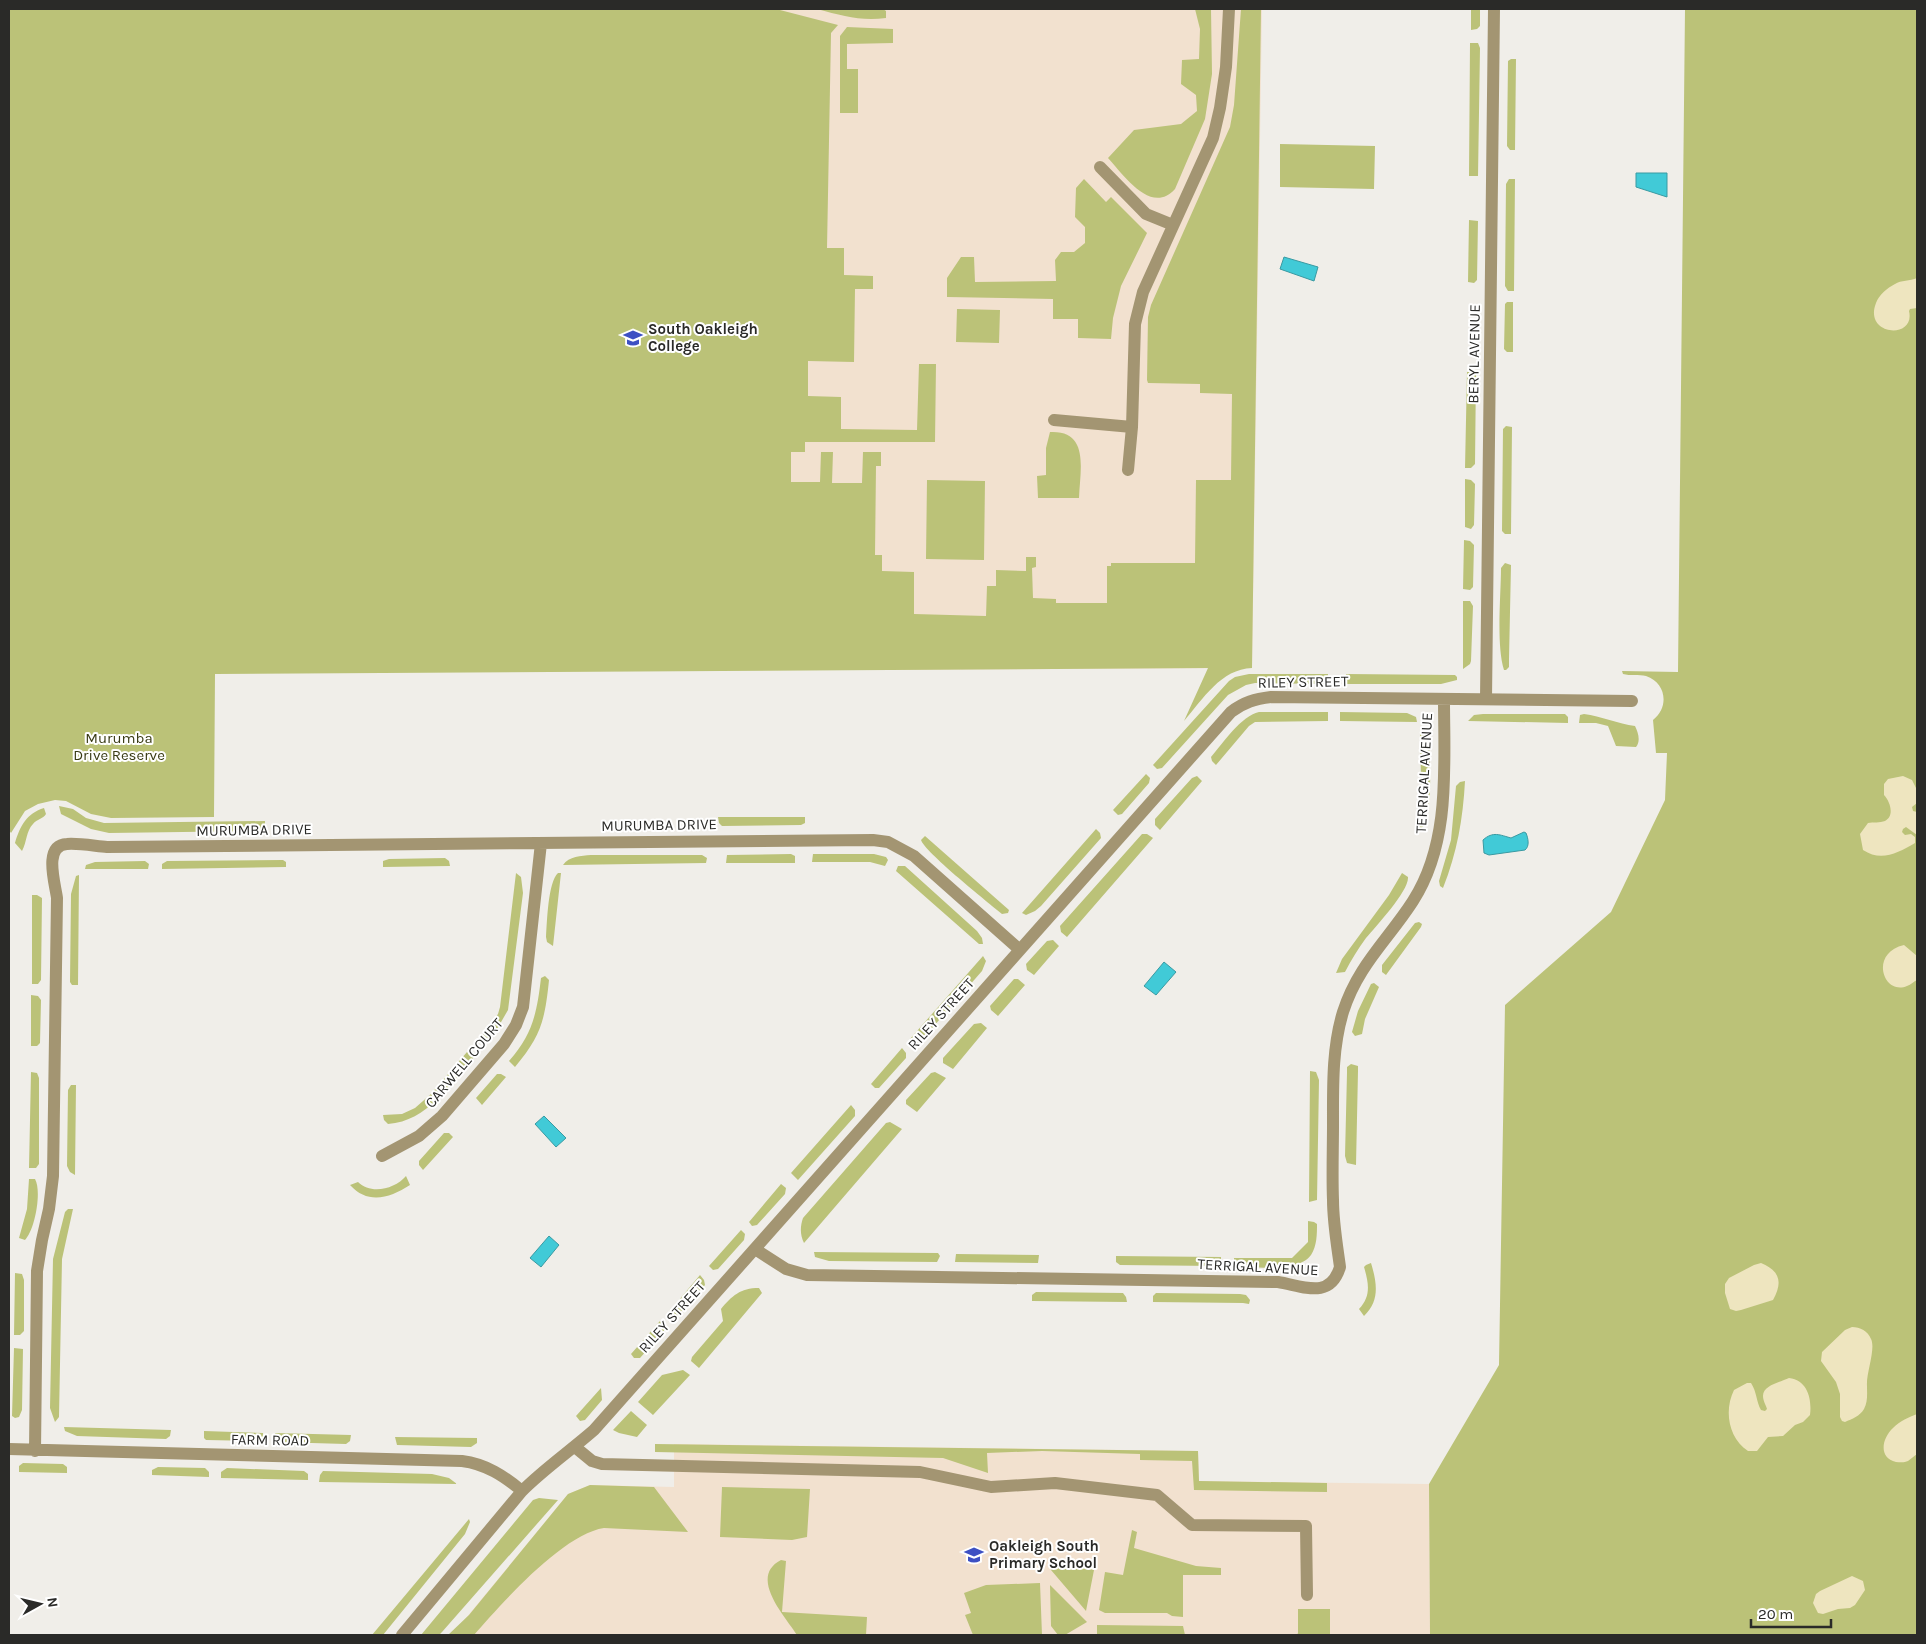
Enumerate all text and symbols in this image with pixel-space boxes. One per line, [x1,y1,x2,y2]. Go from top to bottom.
street label: BERYL AVENUE [1464,304,1484,404]
place label: South Oakleigh College [648,320,758,355]
school or university icon: South Oakleigh College [622,327,644,349]
street label: RILEY STREET [1257,672,1349,692]
street label: TERRIGAL AVENUE [1412,712,1436,834]
park label: Murumba Drive Reserve [73,729,165,764]
street label: MURUMBA DRIVE [601,815,717,835]
street label: MURUMBA DRIVE [196,820,312,840]
street label: RILEY STREET [904,974,978,1054]
street label: CARWELL COURT [421,1014,507,1112]
street label: TERRIGAL AVENUE [1197,1255,1319,1279]
street label: RILEY STREET [635,1277,709,1357]
street label: FARM ROAD [231,1430,309,1450]
place label: Oakleigh South Primary School [989,1537,1099,1572]
school or university icon: Oakleigh South Primary School [963,1544,985,1566]
north arrow [15,1579,65,1629]
text: N [43,1596,61,1608]
scale bar [1751,1596,1831,1628]
text: 20 m [1758,1605,1793,1623]

